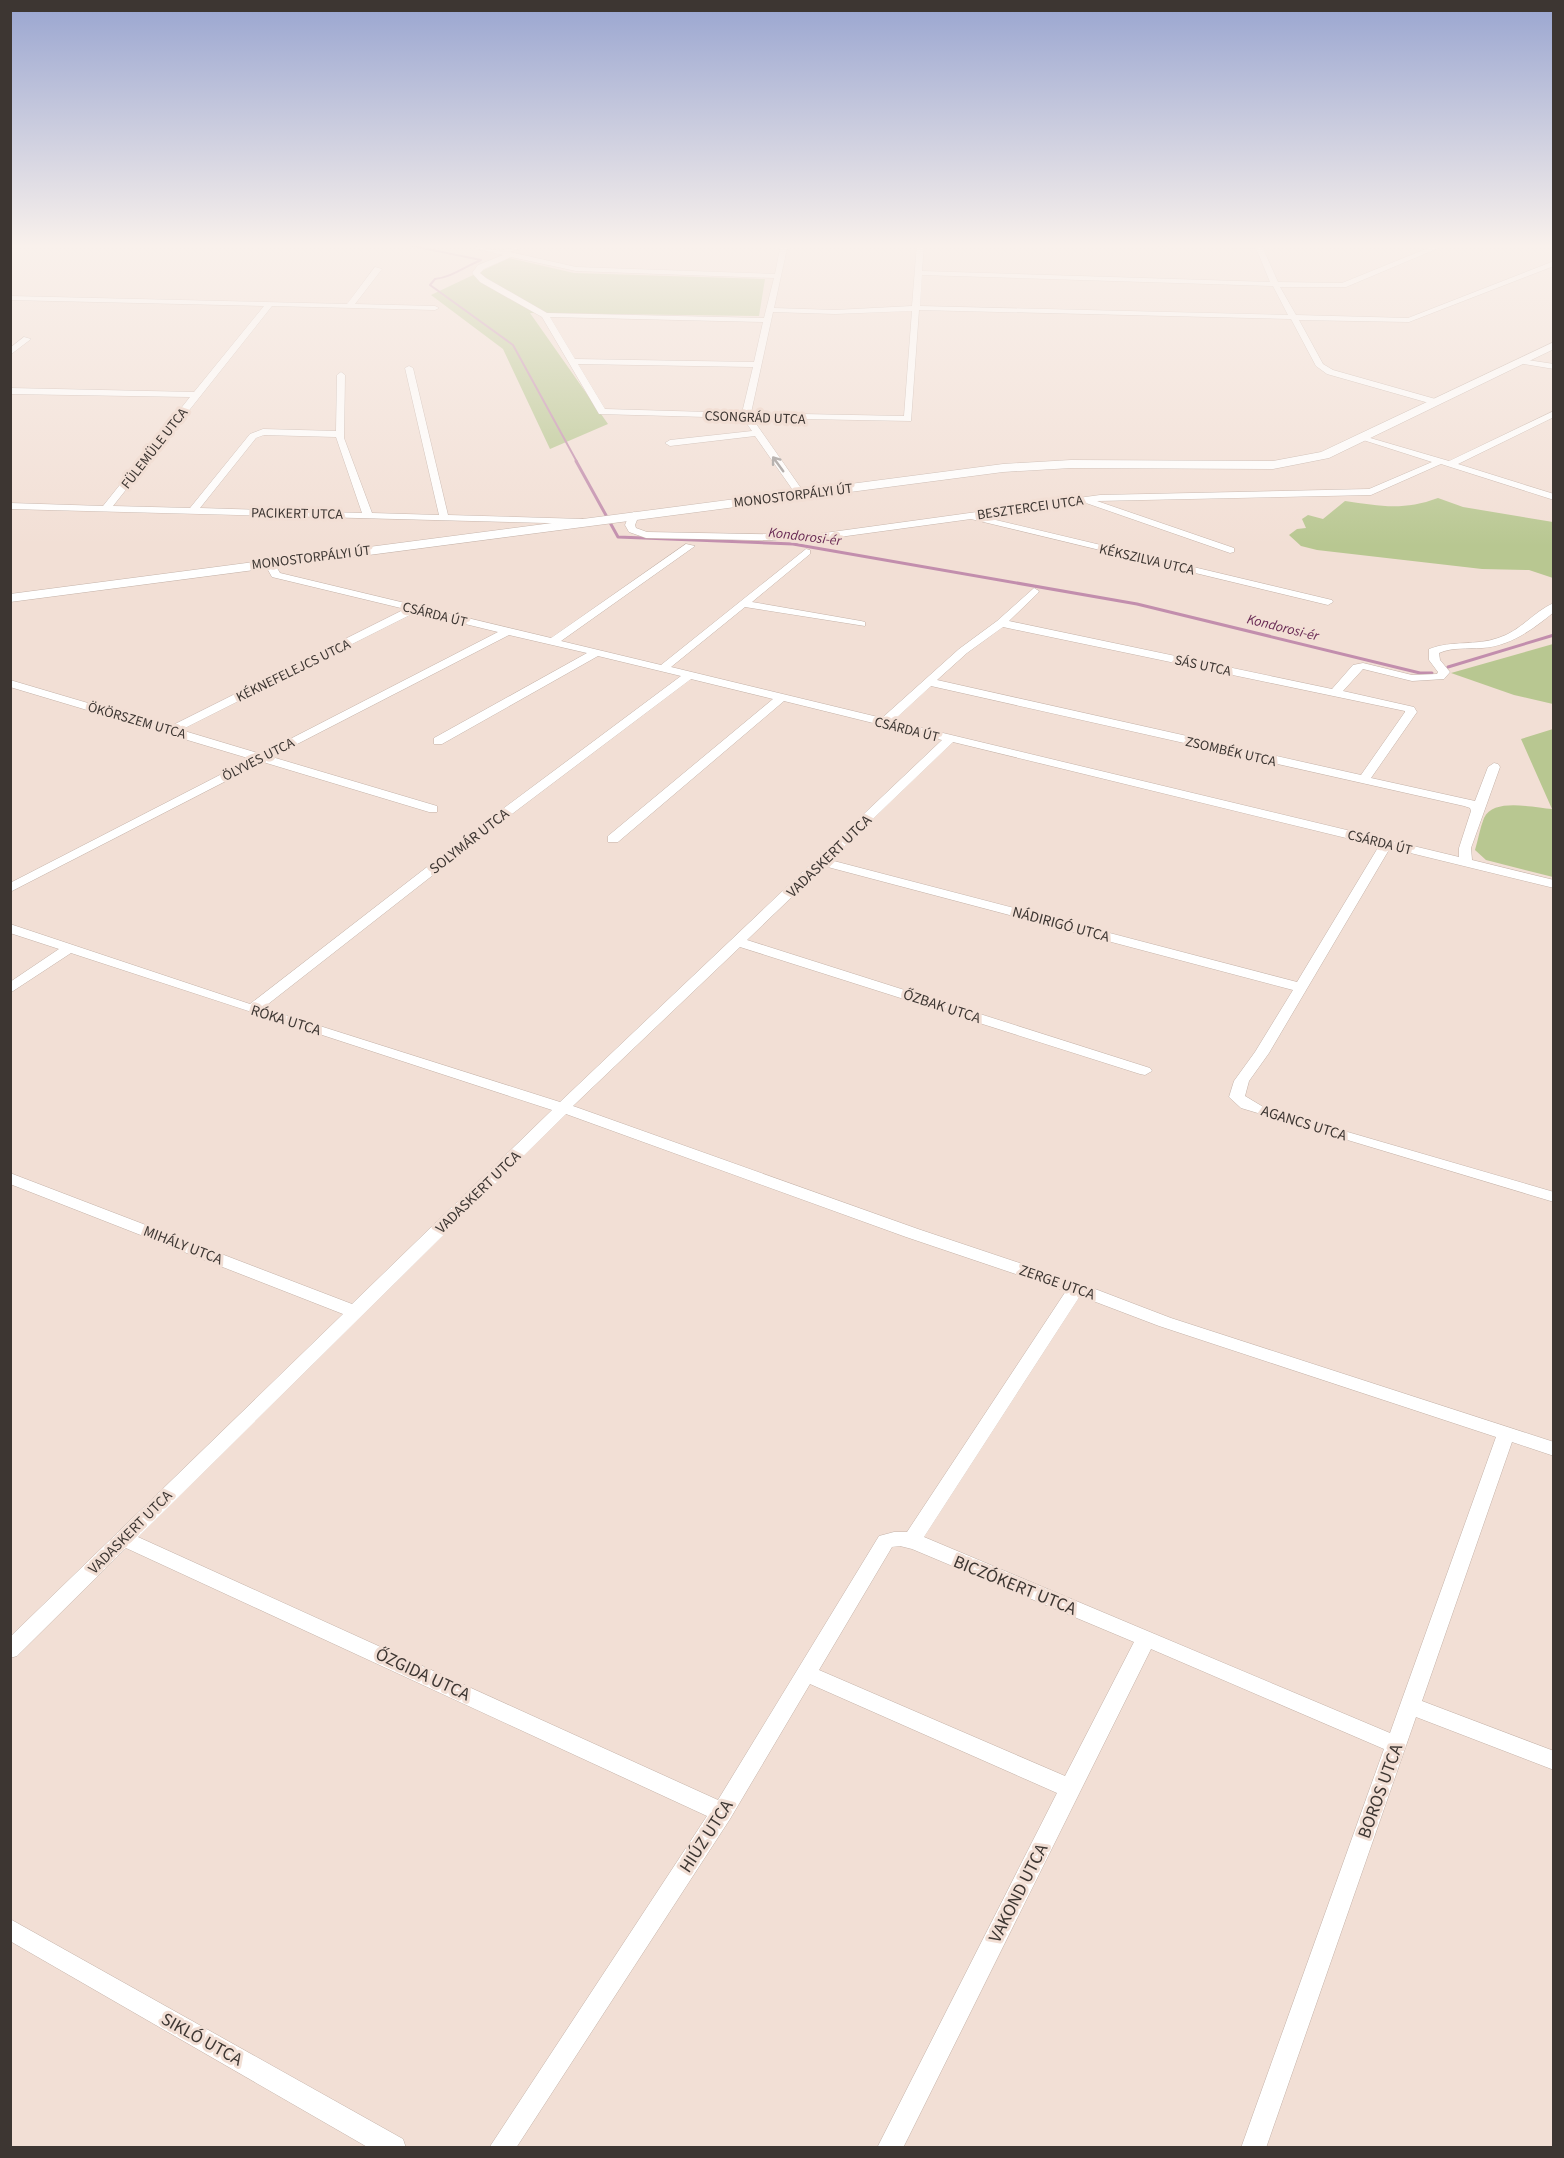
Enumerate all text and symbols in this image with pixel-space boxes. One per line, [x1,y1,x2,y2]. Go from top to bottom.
street label: FÜLEMÜLE UTCA [117,403,193,493]
street label: CSONGRÁD UTCA [704,406,806,430]
one-way arrow [772,456,784,472]
street label: MONOSTORPÁLYI ÚT [732,479,854,513]
street label: BESZTERCEI UTCA [976,491,1085,525]
street label: PACIKERT UTCA [251,503,343,525]
water label: Kondorosi-ér [767,523,844,552]
street label: KÉKSZILVA UTCA [1097,539,1197,581]
street label: MONOSTORPÁLYI ÚT [250,541,372,575]
street label: CSÁRDA ÚT [400,597,470,633]
water label: Kondorosi-ér [1245,609,1322,647]
street label: KÉKNEFELEJCS UTCA [233,634,354,707]
street label: SÁS UTCA [1173,650,1233,682]
street label: ÖKÖRSZEM UTCA [85,697,189,745]
street label: CSÁRDA ÚT [872,712,942,748]
street label: ZSOMBÉK UTCA [1184,732,1278,772]
street label: ÖLYVES UTCA [219,733,298,787]
street label: SOLYMÁR UTCA [425,803,514,879]
street label: VADASKERT UTCA [782,810,877,902]
street label: CSÁRDA ÚT [1345,825,1415,861]
street label: NÁDIRIGÓ UTCA [1010,901,1113,948]
street label: ŐZBAK UTCA [900,984,984,1029]
street label: RÓKA UTCA [248,1000,324,1041]
street label: AGANCS UTCA [1259,1101,1350,1147]
street label: VADASKERT UTCA [431,1146,526,1238]
street label: MIHÁLY UTCA [140,1221,226,1270]
street label: ZERGE UTCA [1016,1260,1098,1305]
street label: VADASKERT UTCA [84,1485,178,1579]
street label: BICZÓKERT UTCA [950,1549,1080,1622]
street label: ŐZGIDA UTCA [371,1642,474,1707]
street label: BOROS UTCA [1352,1740,1409,1842]
street label: HIÚZ UTCA [674,1795,739,1878]
street label: VAKOND UTCA [983,1839,1054,1947]
street label: SIKLÓ UTCA [157,2007,247,2072]

